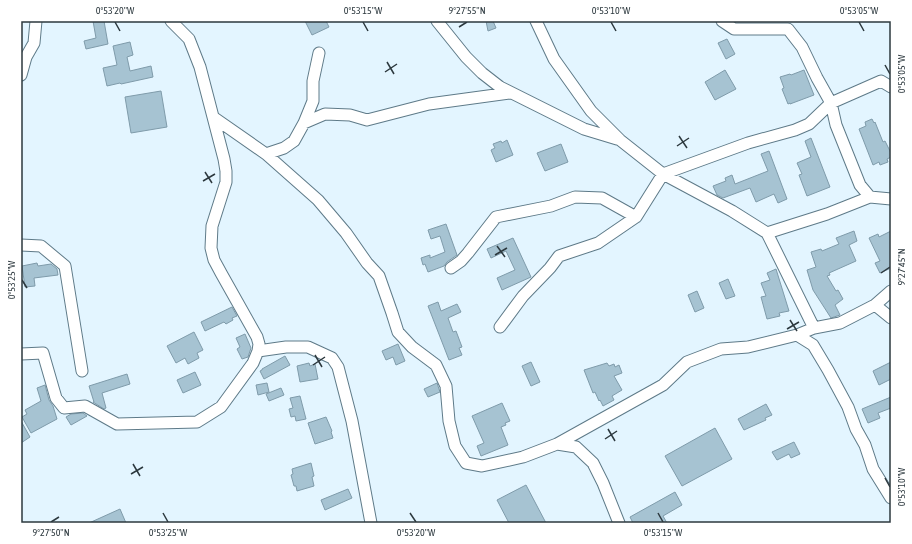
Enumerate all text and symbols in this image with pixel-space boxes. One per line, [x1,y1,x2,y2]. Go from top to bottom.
text: 0°53'20"W [96,5,135,16]
text: 0°53'15"W [344,5,383,16]
text: 9°27'55"N [448,5,486,16]
text: 0°53'10"W [592,5,631,16]
text: 0°53'05"W [840,5,879,16]
text: 0°53'05"W [896,54,907,93]
text: 9°27'45"N [896,248,907,286]
text: 0°53'25"W [6,260,17,299]
text: 0°53'10"W [896,467,907,506]
text: 9°27'50"N [32,527,70,538]
text: 0°53'25"W [149,527,188,538]
text: 0°53'20"W [397,527,436,538]
text: 0°53'15"W [644,527,683,538]

